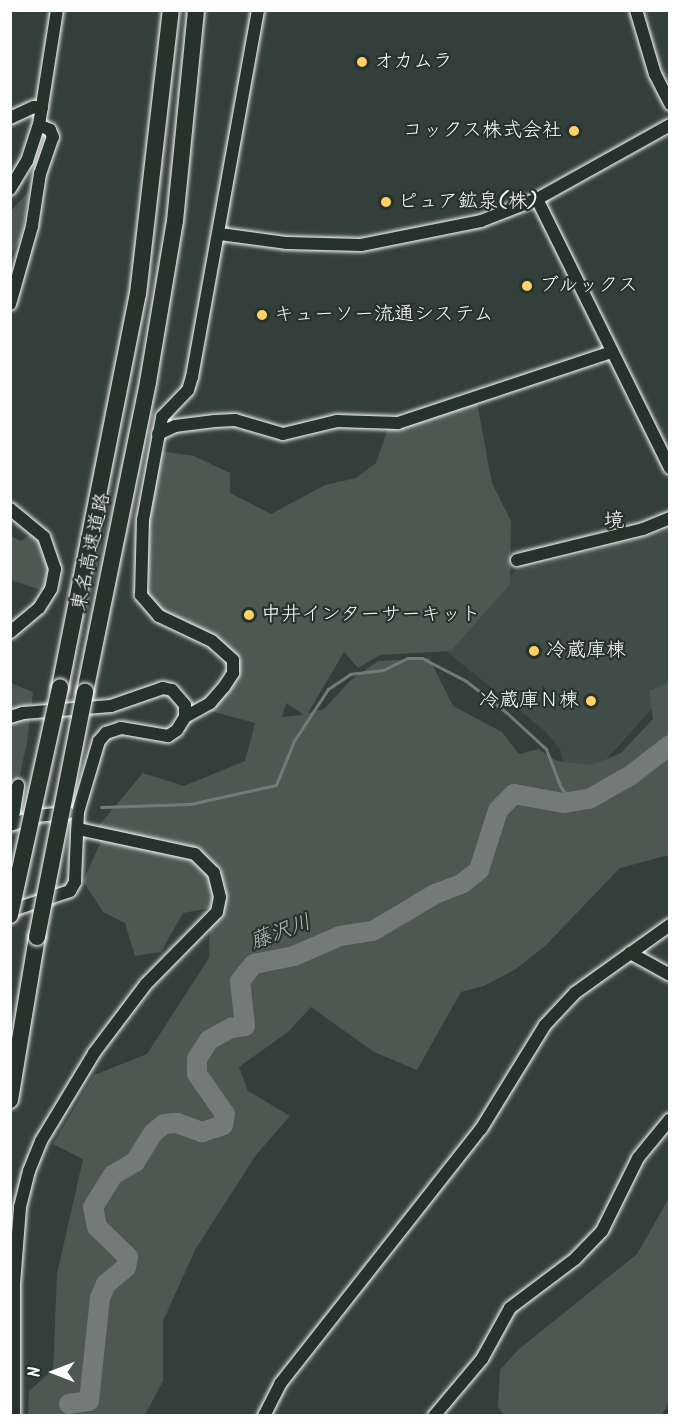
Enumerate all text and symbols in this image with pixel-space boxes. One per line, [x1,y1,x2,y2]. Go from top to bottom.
place label: オカムラ [374,50,454,74]
marker: オカムラ [355,55,369,69]
place label: コックス株式会社 [402,119,562,143]
marker: コックス株式会社 [567,124,581,138]
place label: ピュア鉱泉(株) [398,190,538,214]
marker: ピュア鉱泉(株) [379,195,393,209]
place label: ブルックス [539,274,639,298]
marker: ブルックス [520,279,534,293]
place label: キューソー流通システム [274,303,494,327]
marker: キューソー流通システム [255,308,269,322]
street label: 東名高速道路 [68,491,116,613]
district label: 境 [604,509,624,535]
place label: 中井インターサーキット [261,603,481,627]
marker: 中井インターサーキット [242,608,256,622]
place label: 冷蔵庫棟 [546,639,626,663]
marker: 冷蔵庫棟 [527,644,541,658]
place label: 冷蔵庫Ｎ棟 [479,689,579,713]
marker: 冷蔵庫Ｎ棟 [584,694,598,708]
water label: 藤沢川 [247,910,315,956]
north arrow [24,1342,84,1402]
text: N [23,1367,48,1377]

